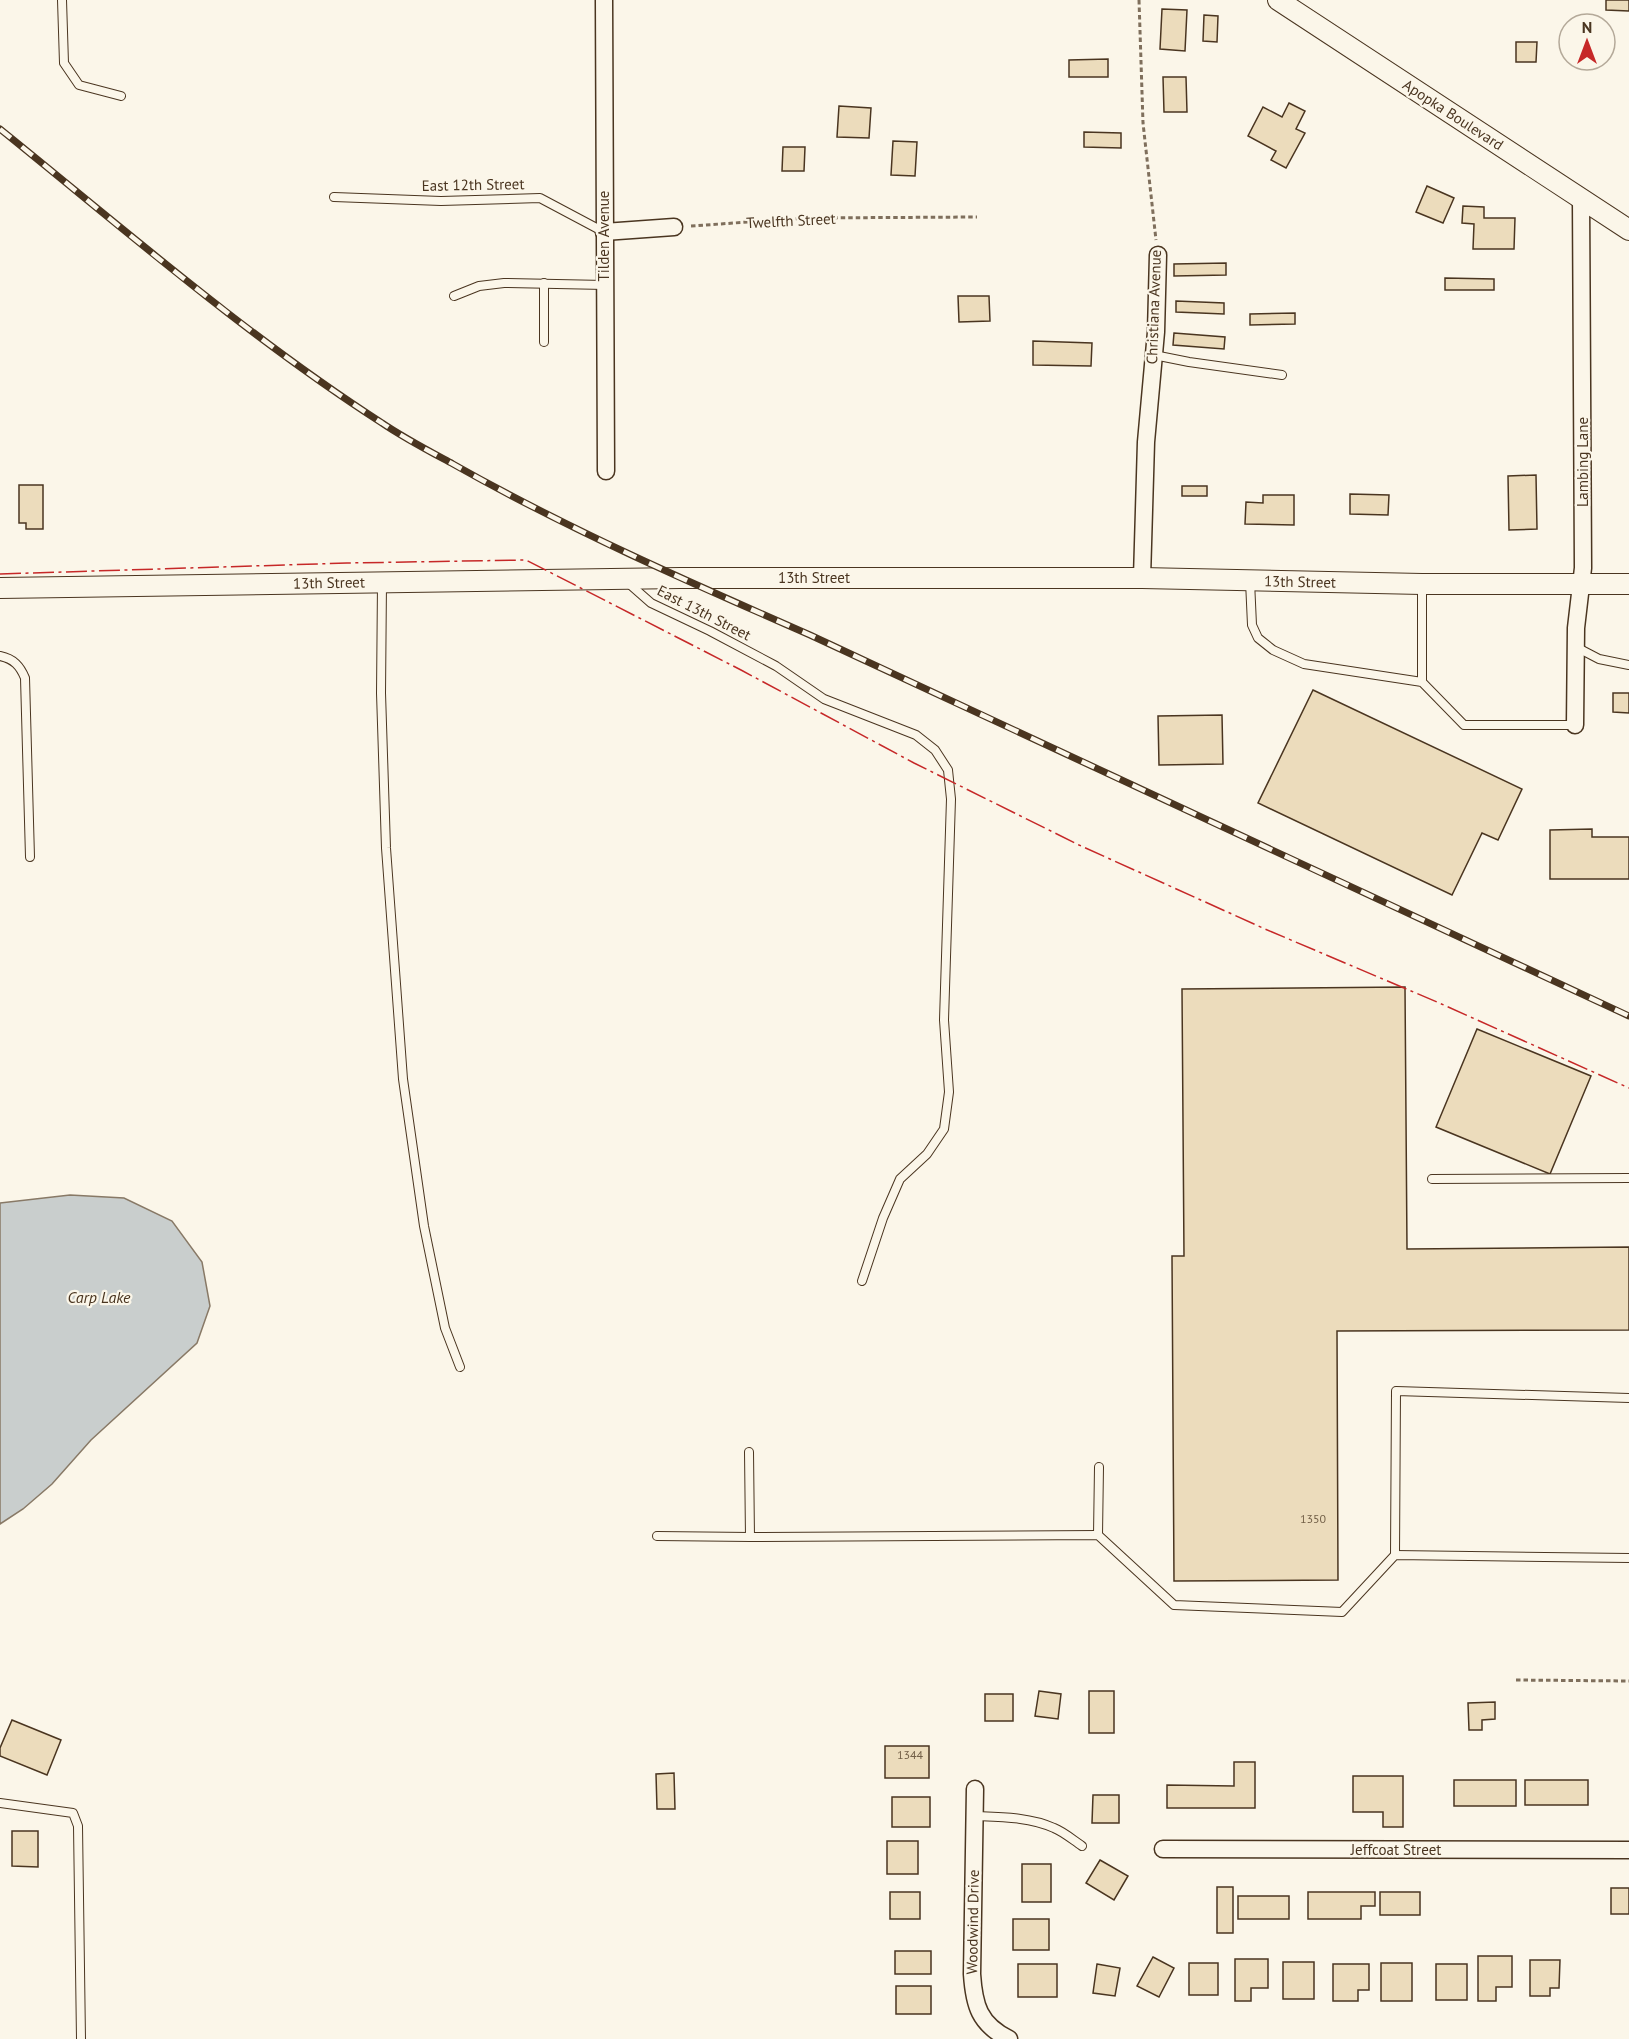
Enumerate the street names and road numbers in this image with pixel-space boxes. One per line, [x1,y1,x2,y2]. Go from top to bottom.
street label: Apopka Boulevard [1399,75,1507,154]
street label: East 12th Street [421,174,525,195]
street label: Tilden Avenue [594,191,613,282]
street label: Twelfth Street [746,209,836,232]
street label: Christiana Avenue [1142,249,1165,365]
street label: Lambing Lane [1573,417,1592,507]
street label: 13th Street [778,568,850,587]
street label: 13th Street [1264,571,1336,592]
street label: 13th Street [293,572,365,593]
street label: East 13th Street [654,581,754,644]
street label: Jeffcoat Street [1350,1840,1441,1859]
street label: Woodwind Drive [962,1869,983,1975]

